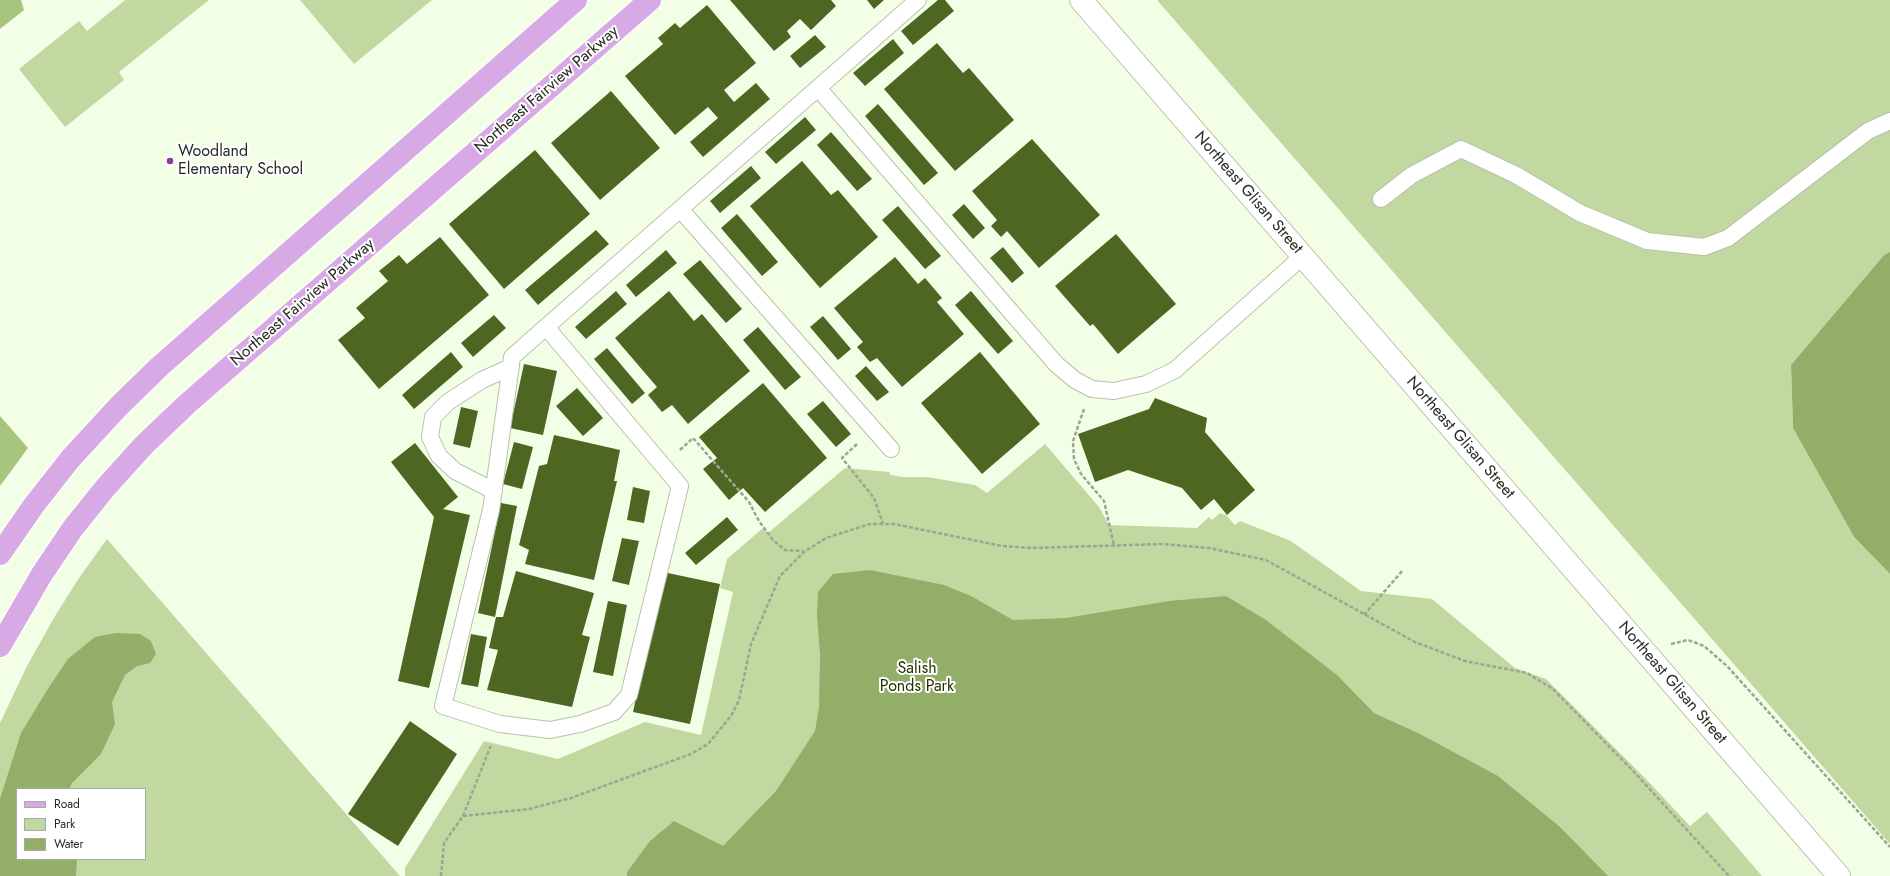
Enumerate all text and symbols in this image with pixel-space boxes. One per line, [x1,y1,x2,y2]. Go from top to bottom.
street label: Northeast Fairview Parkway [471,22,623,158]
street label: Northeast Glisan Street [1190,128,1306,258]
place label: Woodland Elementary School [178,142,303,180]
marker: Woodland Elementary School [165,156,175,166]
street label: Northeast Fairview Parkway [227,235,379,371]
street label: Northeast Glisan Street [1402,373,1518,503]
street label: Northeast Glisan Street [1614,618,1730,748]
park label: Salish Ponds Park [880,659,954,697]
legend [16,788,146,860]
text: Road [54,795,80,813]
text: Park [54,815,75,833]
text: Water [54,835,84,853]

